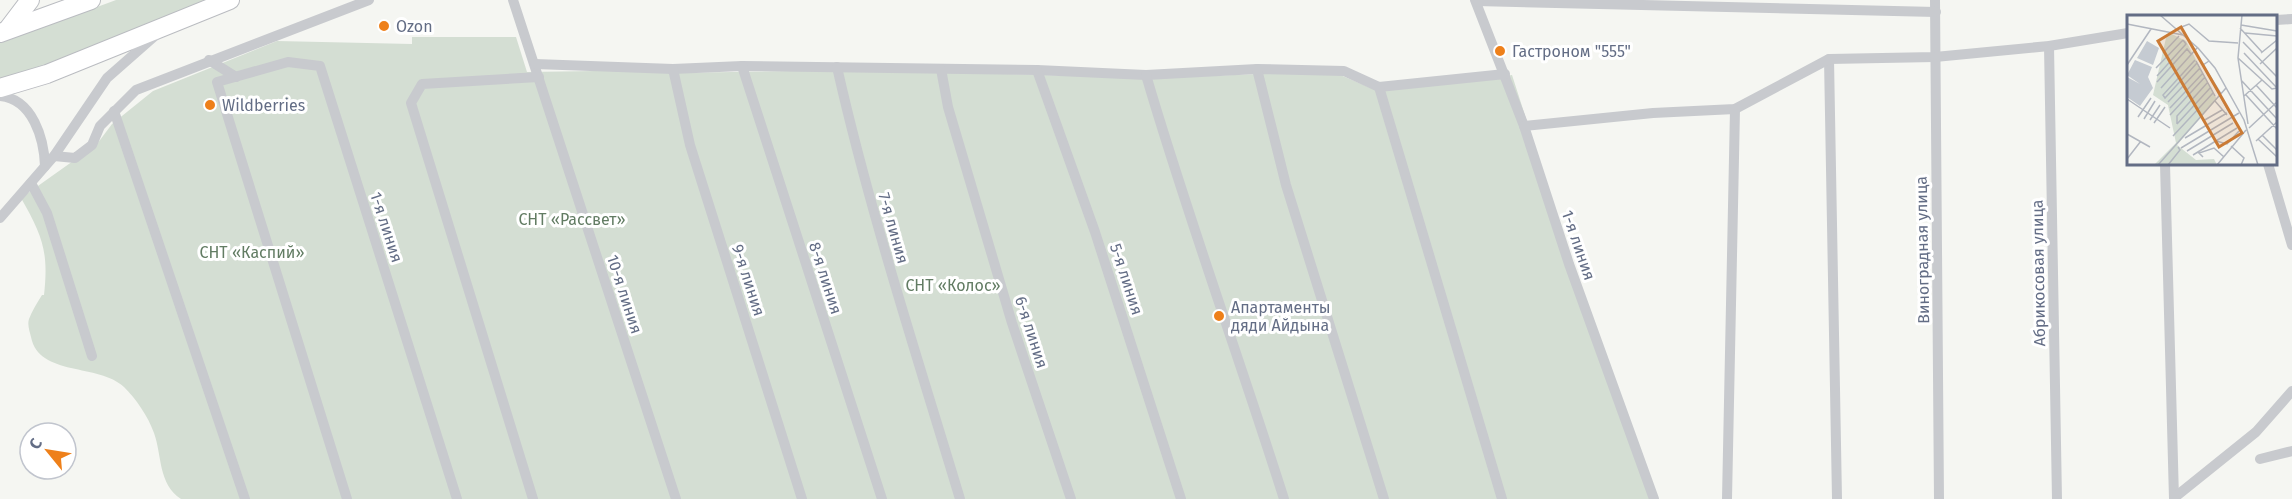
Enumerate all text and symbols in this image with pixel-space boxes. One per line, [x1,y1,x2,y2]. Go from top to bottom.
inset map [2127,15,2277,165]
place label: Ozon [396,17,433,36]
marker: Ozon [377,19,391,33]
place label: Гастроном "555" [1512,42,1631,61]
marker: Гастроном "555" [1493,44,1507,58]
place label: Wildberries [222,96,305,115]
marker: Wildberries [203,98,217,112]
street label: Виноградная улица [1912,176,1933,324]
street label: 1-я линия [366,190,407,265]
street label: 7-я линия [874,190,913,266]
street label: Абрикосовая улица [2028,199,2049,347]
street label: 1-я линия [1558,208,1599,283]
park label: СНТ «Рассвет» [518,210,626,229]
street label: 8-я линия [805,240,846,317]
street label: 5-я линия [1106,241,1147,317]
street label: 9-я линия [728,242,769,318]
park label: СНТ «Каспий» [200,243,304,262]
street label: 10-я линия [603,252,646,336]
park label: СНТ «Колос» [905,276,1001,295]
street label: 6-я линия [1011,294,1052,371]
place label: Апартаменты дяди Айдына [1231,298,1331,335]
marker: Апартаменты дяди Айдына [1212,309,1226,323]
north arrow [18,421,78,481]
text: С [25,434,46,452]

